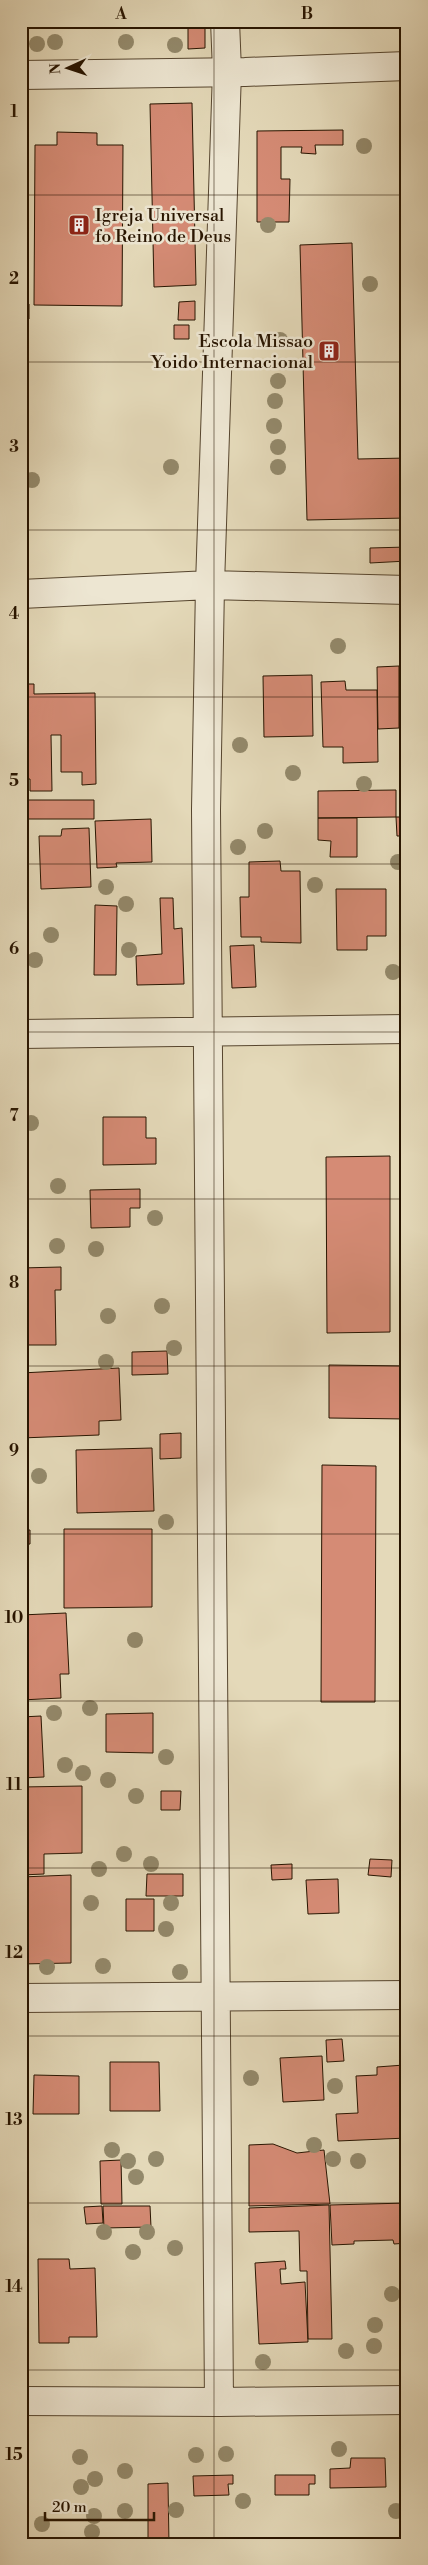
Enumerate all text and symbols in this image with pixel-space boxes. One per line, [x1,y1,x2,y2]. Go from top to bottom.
text: A [114,4,127,24]
text: B [301,4,313,24]
north arrow [42,42,92,92]
text: N [47,63,65,75]
text: 1 [10,102,18,122]
place label: Igreja Universal fo Reino de Deus [95,204,231,248]
building icon: Igreja Universal fo Reino de Deus [67,213,91,237]
text: 2 [9,269,19,289]
place label: Escola Missao Yoido Internacional [150,330,314,374]
building icon: Escola Missao Yoido Internacional [317,339,341,363]
text: 3 [9,437,19,457]
text: 4 [9,604,20,624]
text: 5 [9,771,19,791]
text: 6 [9,939,19,959]
text: 7 [9,1106,19,1126]
text: 8 [9,1273,19,1293]
text: 9 [9,1441,19,1461]
text: 10 [5,1608,23,1628]
text: 11 [6,1775,22,1795]
text: 12 [5,1943,23,1963]
text: 13 [5,2110,23,2130]
text: 14 [5,2277,23,2297]
text: 15 [5,2445,23,2465]
scale bar [45,2490,154,2522]
text: 20 m [52,2498,87,2517]

